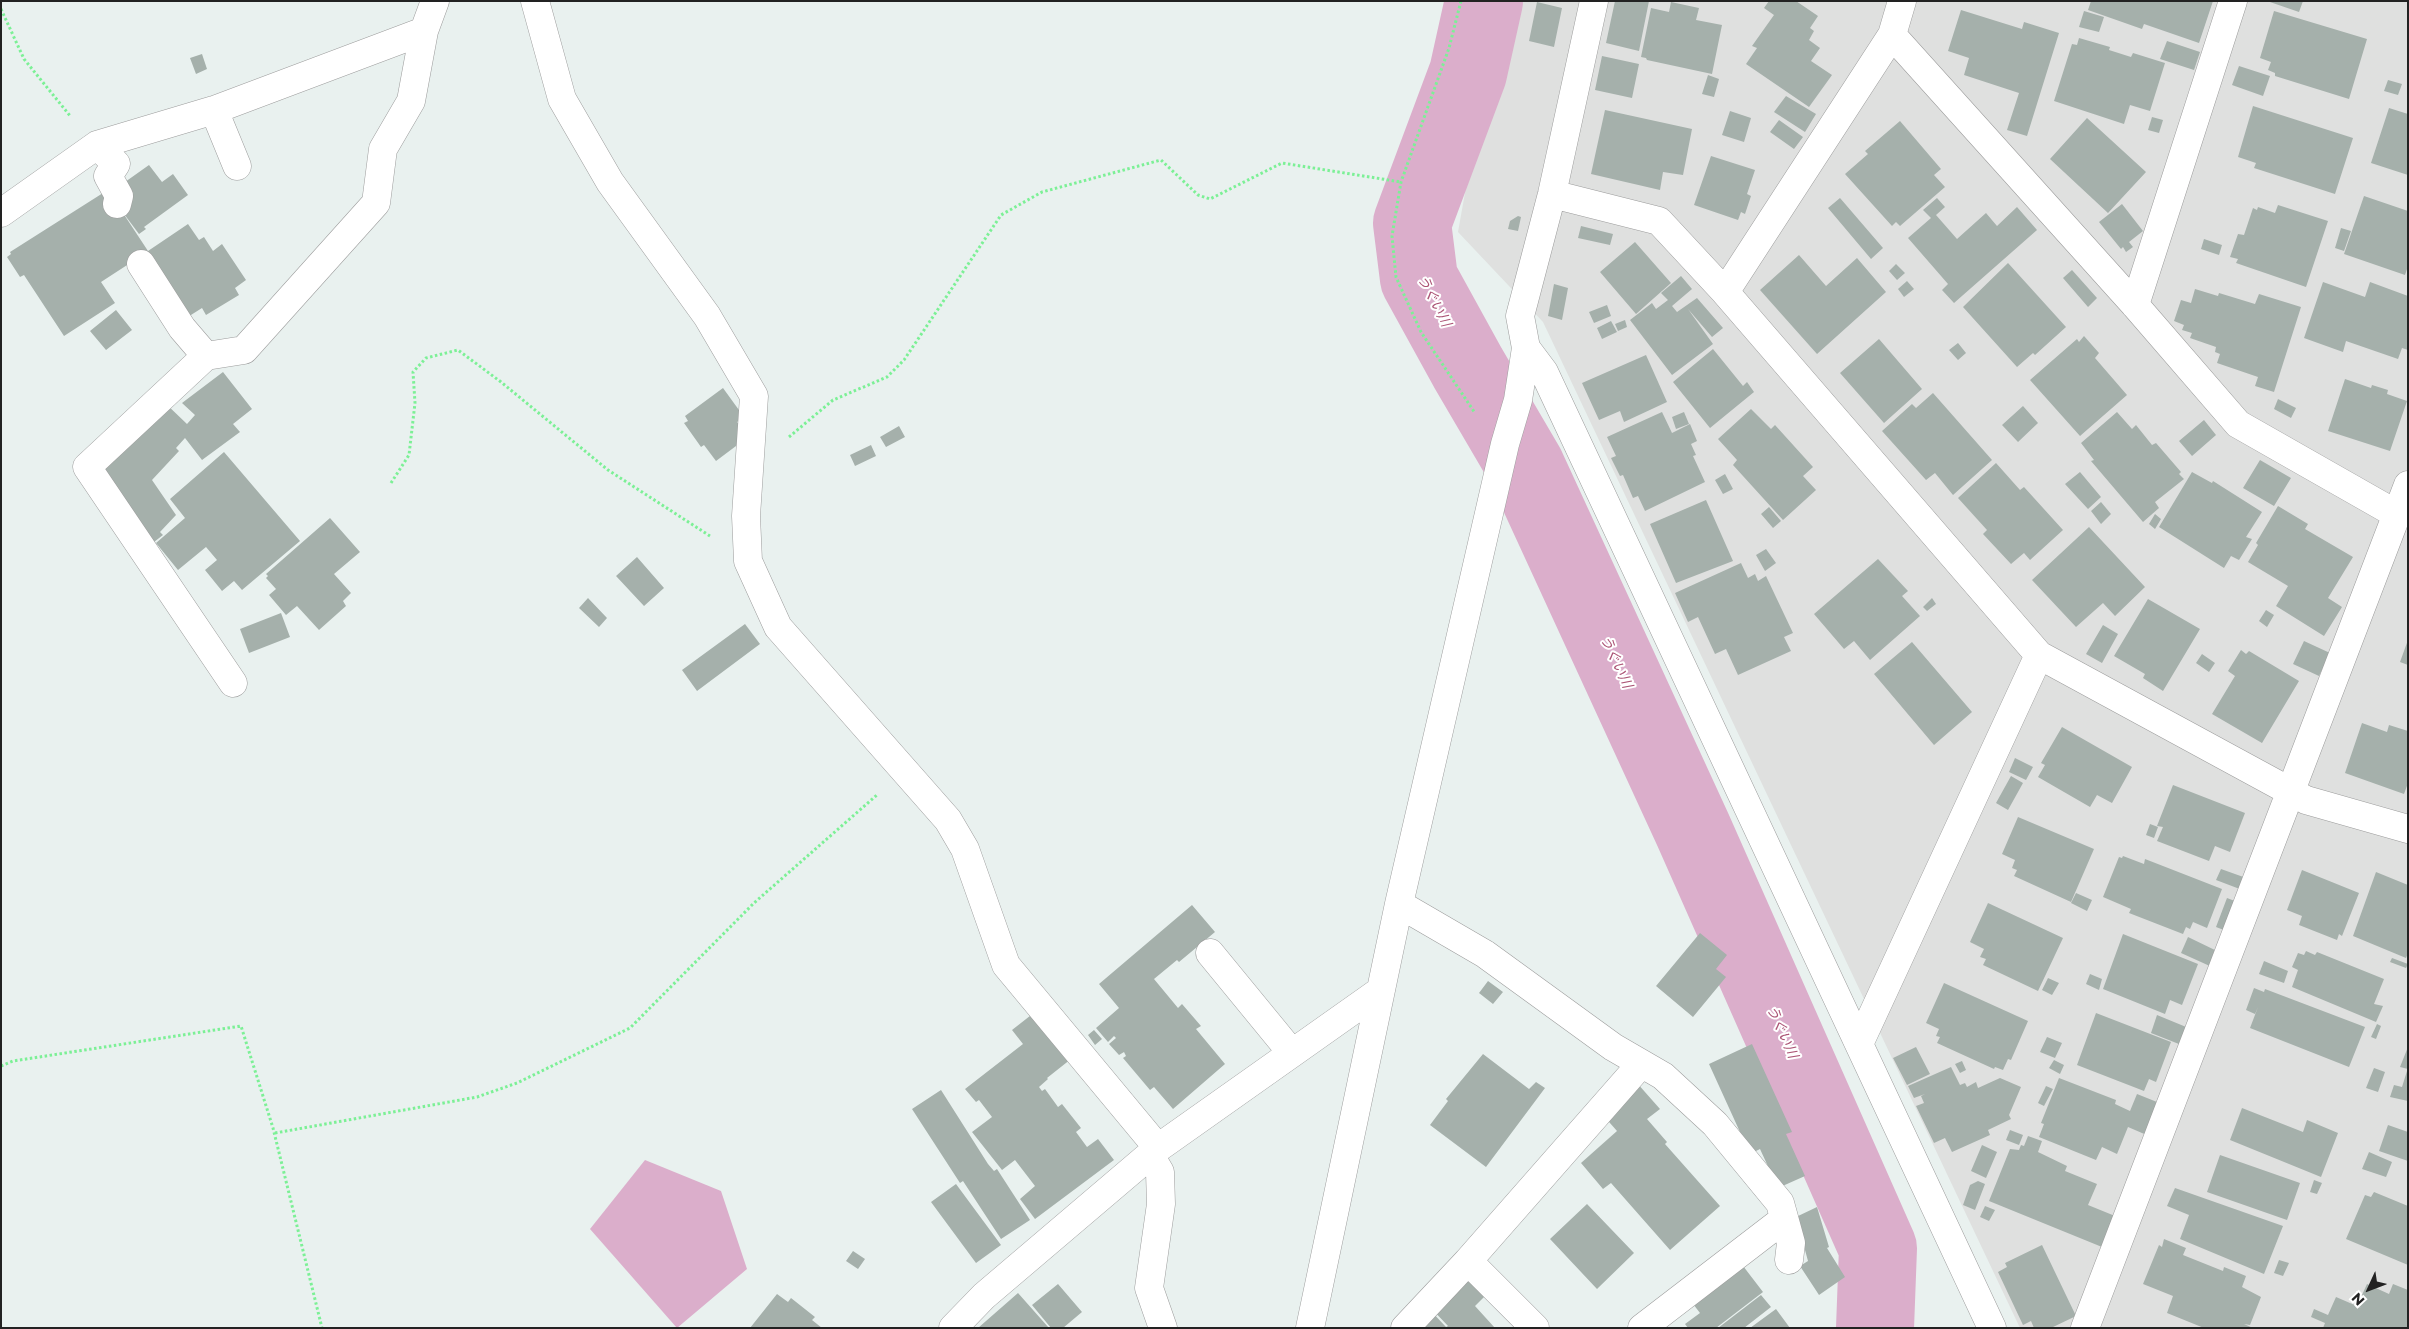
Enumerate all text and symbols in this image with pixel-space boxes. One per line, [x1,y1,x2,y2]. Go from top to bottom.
water label: うぐい川 [1414,272,1454,330]
water label: うぐい川 [1597,633,1635,691]
water label: うぐい川 [1763,1003,1801,1061]
north arrow [2344,1264,2394,1314]
text: N [2348,1289,2368,1310]

